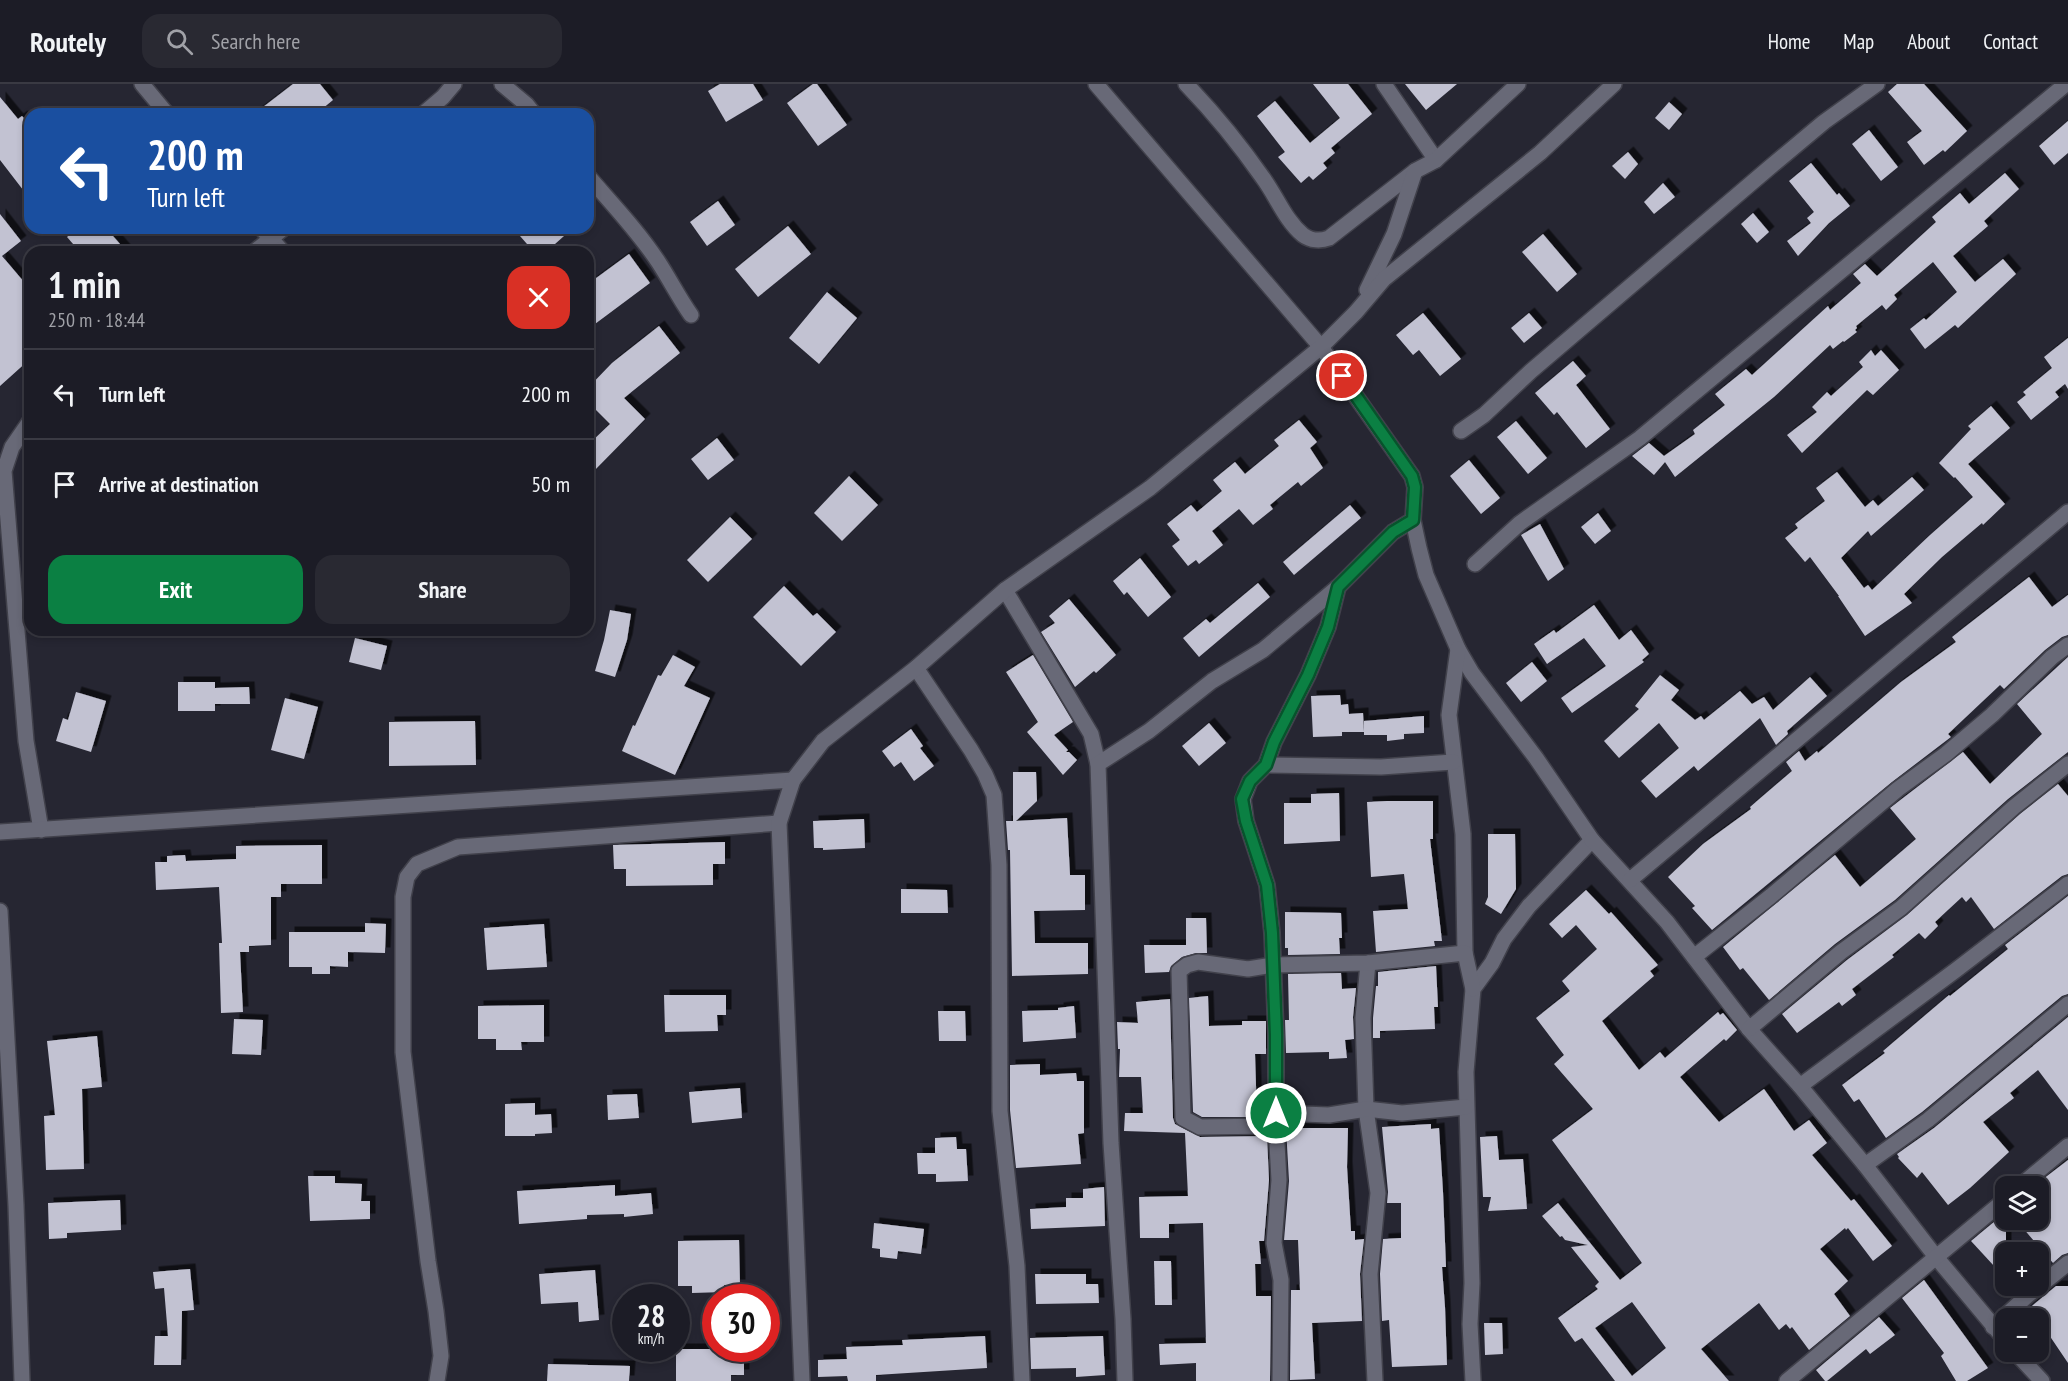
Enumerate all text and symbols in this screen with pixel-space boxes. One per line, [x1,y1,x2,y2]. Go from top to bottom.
search box [142,14,562,68]
text: Routely [30,23,106,60]
icon: search [163,25,196,58]
text: Search here [211,27,300,55]
text: Home [1768,28,1810,55]
text: Map [1843,28,1874,55]
text: About [1907,28,1950,55]
text: Contact [1983,28,2038,55]
text: 200 m [147,127,244,182]
icon: left [48,132,126,210]
text: Turn left [147,180,225,214]
text: 1 min [48,261,121,308]
button: close [507,266,570,329]
text: 250 m · 18:44 [48,307,145,333]
pin [1316,350,1367,401]
icon: arrive [1325,359,1358,392]
icon: left [48,378,81,411]
text: Turn left [99,380,165,408]
text: 200 m [521,380,570,408]
icon: arrive [48,468,81,501]
text: Arrive at destination [99,470,259,498]
text: 50 m [531,470,570,498]
button: Exit [48,555,303,624]
button: Share [315,555,570,624]
position arrow [1244,1081,1308,1145]
map controls [1995,1176,2049,1362]
button: layers [1995,1176,2049,1230]
button: + [1995,1242,2049,1296]
speed limit sign: 30 [702,1284,780,1362]
text: 28 [637,1296,665,1335]
button: − [1995,1308,2049,1362]
text: km/h [638,1329,664,1348]

